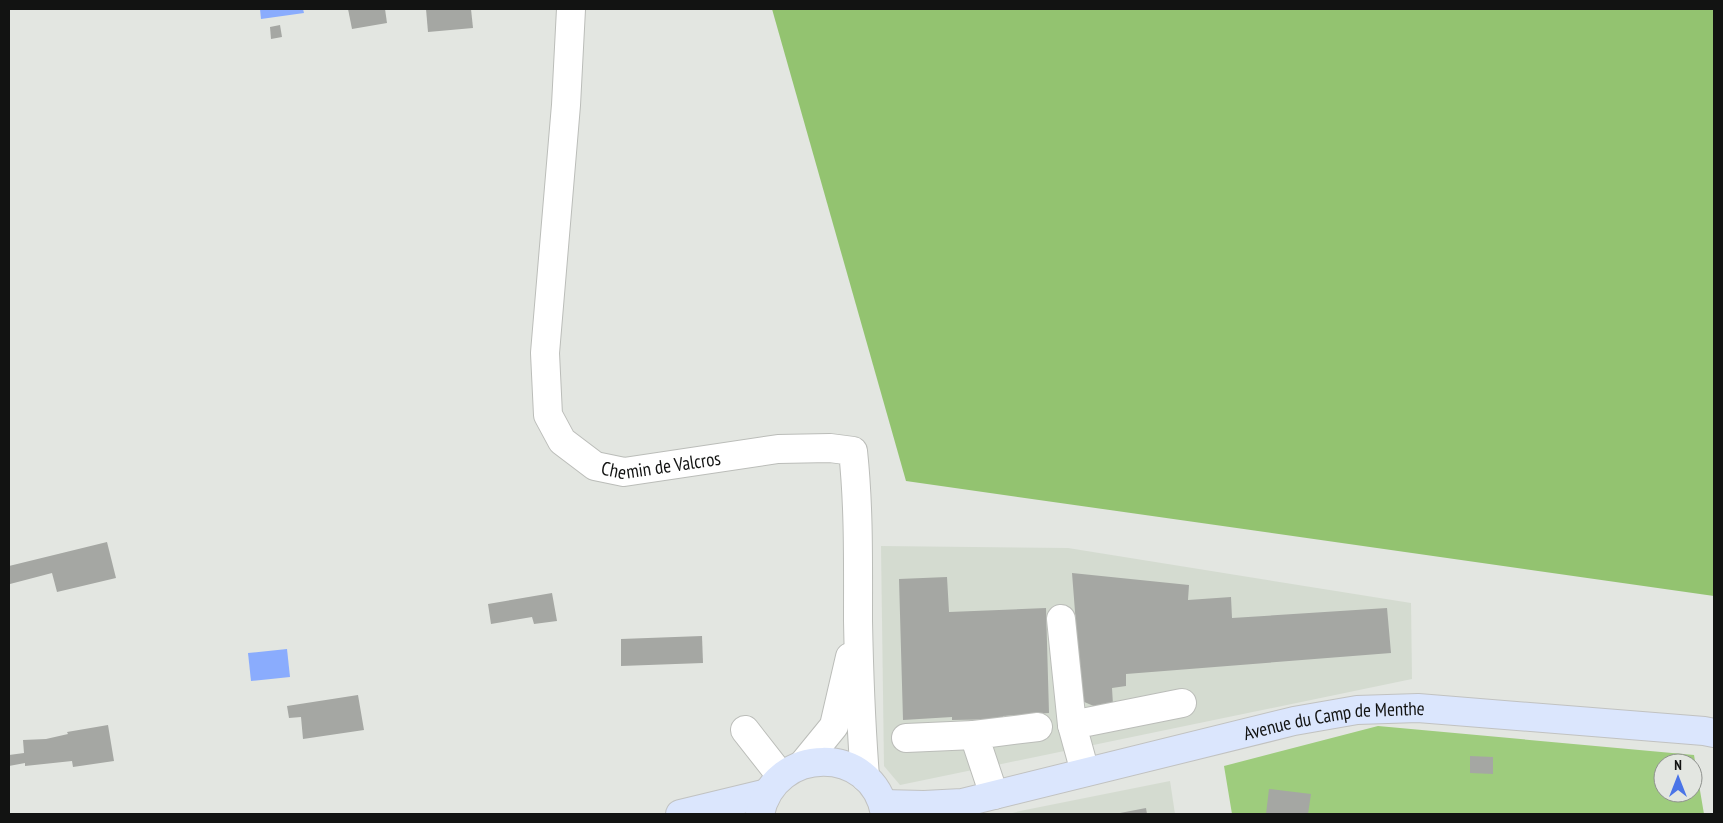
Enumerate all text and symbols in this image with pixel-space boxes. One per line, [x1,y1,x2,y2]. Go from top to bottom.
street label: Chemin de Valcros [599,446,722,484]
street label: Avenue du Camp de Menthe [1241,696,1426,745]
north arrow [1653,753,1703,803]
text: N [1674,756,1682,774]

